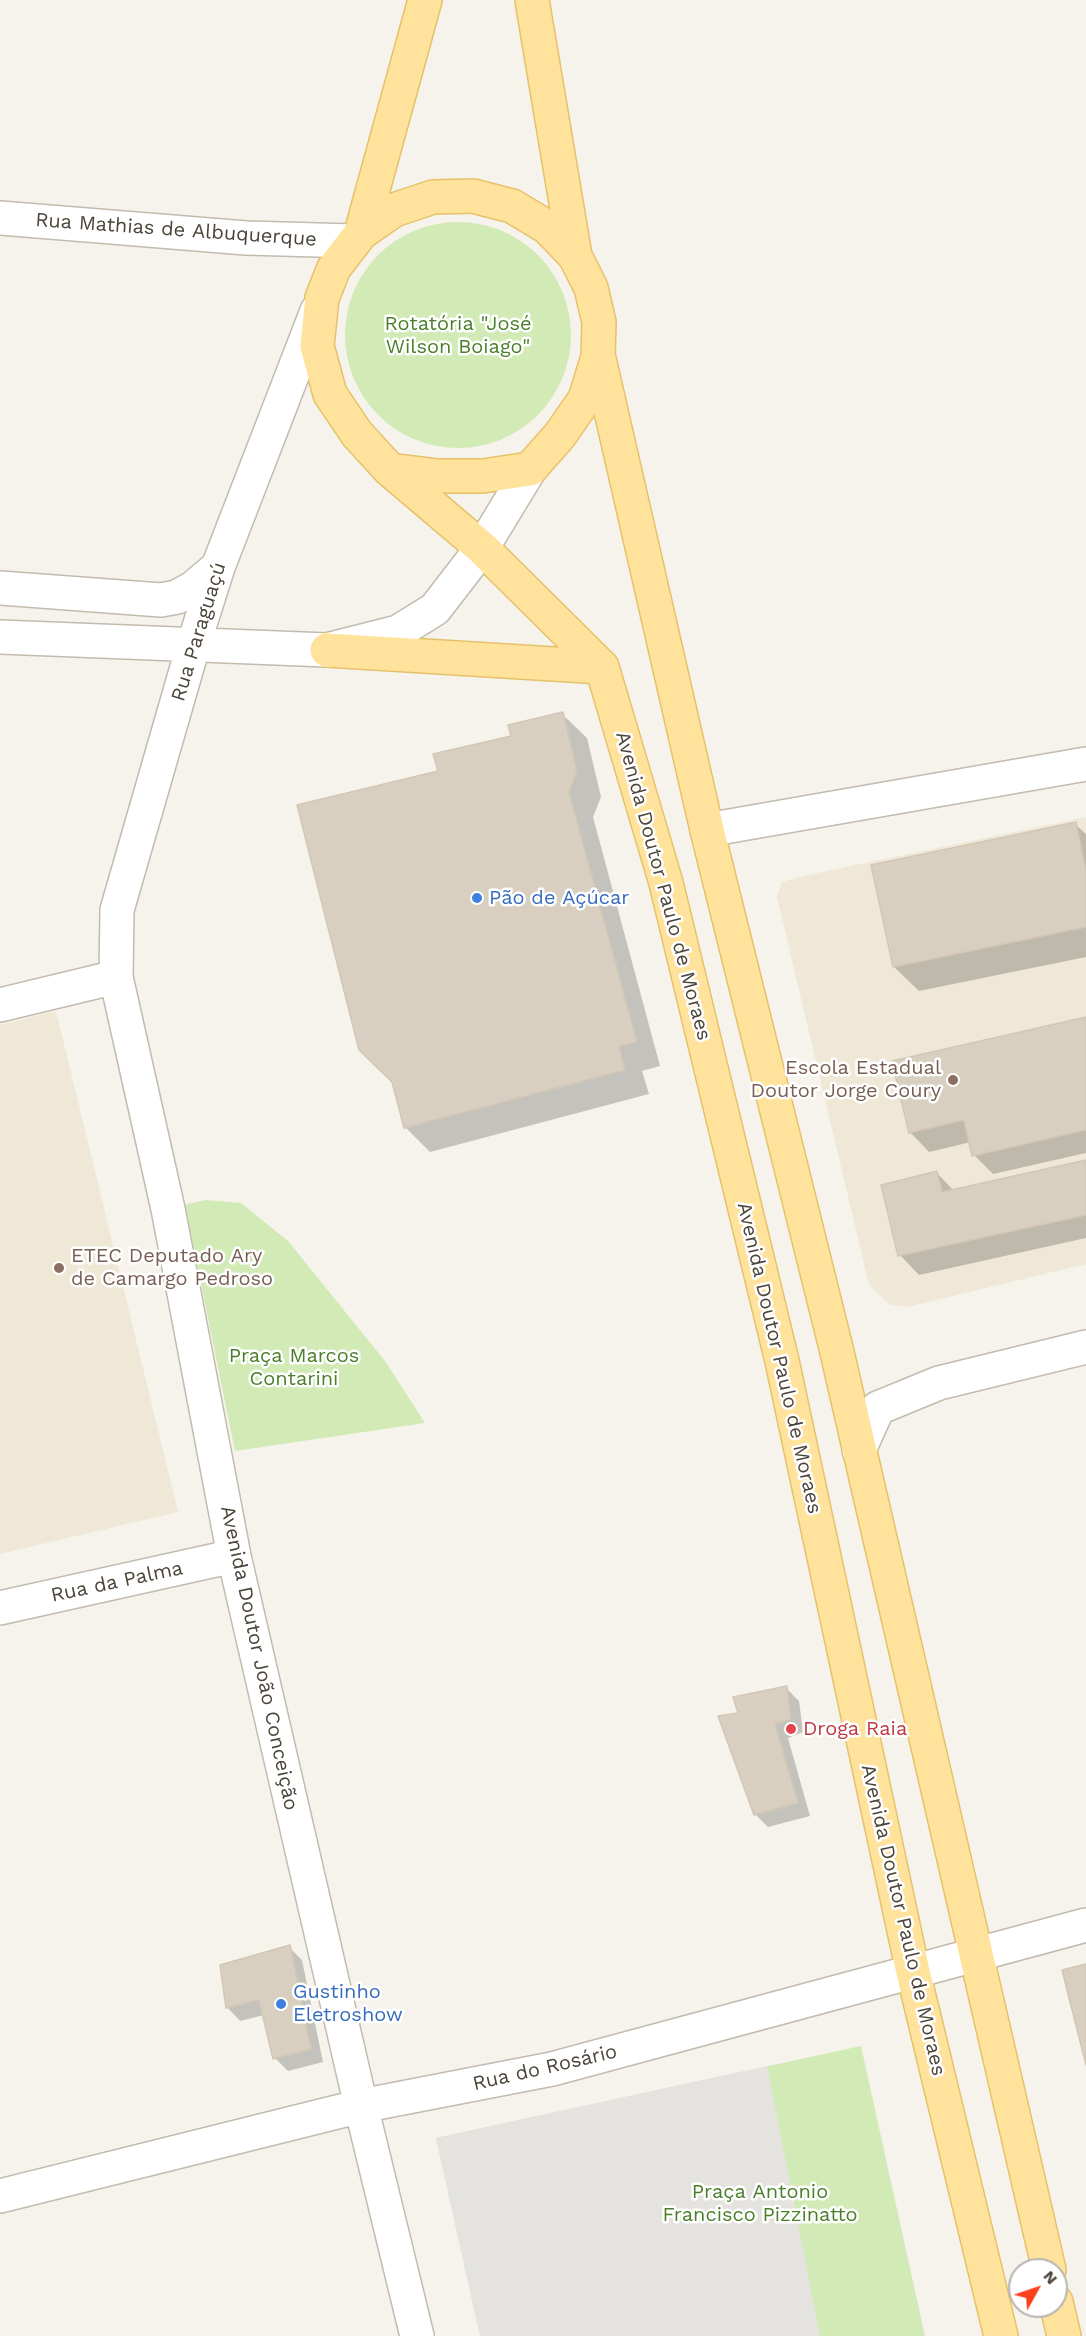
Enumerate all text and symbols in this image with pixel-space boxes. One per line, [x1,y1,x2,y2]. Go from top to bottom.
street label: Rua Mathias de Albuquerque [35,208,317,252]
park label: Rotatória "José Wilson Boiago" [385,312,531,359]
street label: Rua Paraguaçú [166,560,232,704]
street label: Avenida Doutor Paulo de Moraes [610,729,716,1043]
place label: Pão de Açúcar [489,886,629,910]
marker: Pão de Açúcar [470,891,484,905]
place label: Escola Estadual Doutor Jorge Coury [751,1056,941,1103]
marker: Escola Estadual Doutor Jorge Coury [946,1073,960,1087]
street label: Avenida Doutor Paulo de Moraes [731,1200,827,1516]
place label: ETEC Deputado Ary de Camargo Pedroso [71,1244,273,1291]
marker: ETEC Deputado Ary de Camargo Pedroso [52,1261,66,1275]
park label: Praça Marcos Contarini [229,1344,359,1391]
street label: Avenida Doutor João Conceição [215,1503,303,1813]
street label: Rua da Palma [49,1556,185,1608]
place label: Droga Raia [803,1717,907,1741]
marker: Droga Raia [784,1722,798,1736]
street label: Avenida Doutor Paulo de Moraes [855,1762,951,2078]
place label: Gustinho Eletroshow [293,1980,403,2027]
marker: Gustinho Eletroshow [274,1997,288,2011]
street label: Rua do Rosário [471,2040,619,2096]
park label: Praça Antonio Francisco Pizzinatto [662,2180,858,2227]
north arrow [1008,2258,1068,2318]
text: N [1040,2267,1062,2288]

